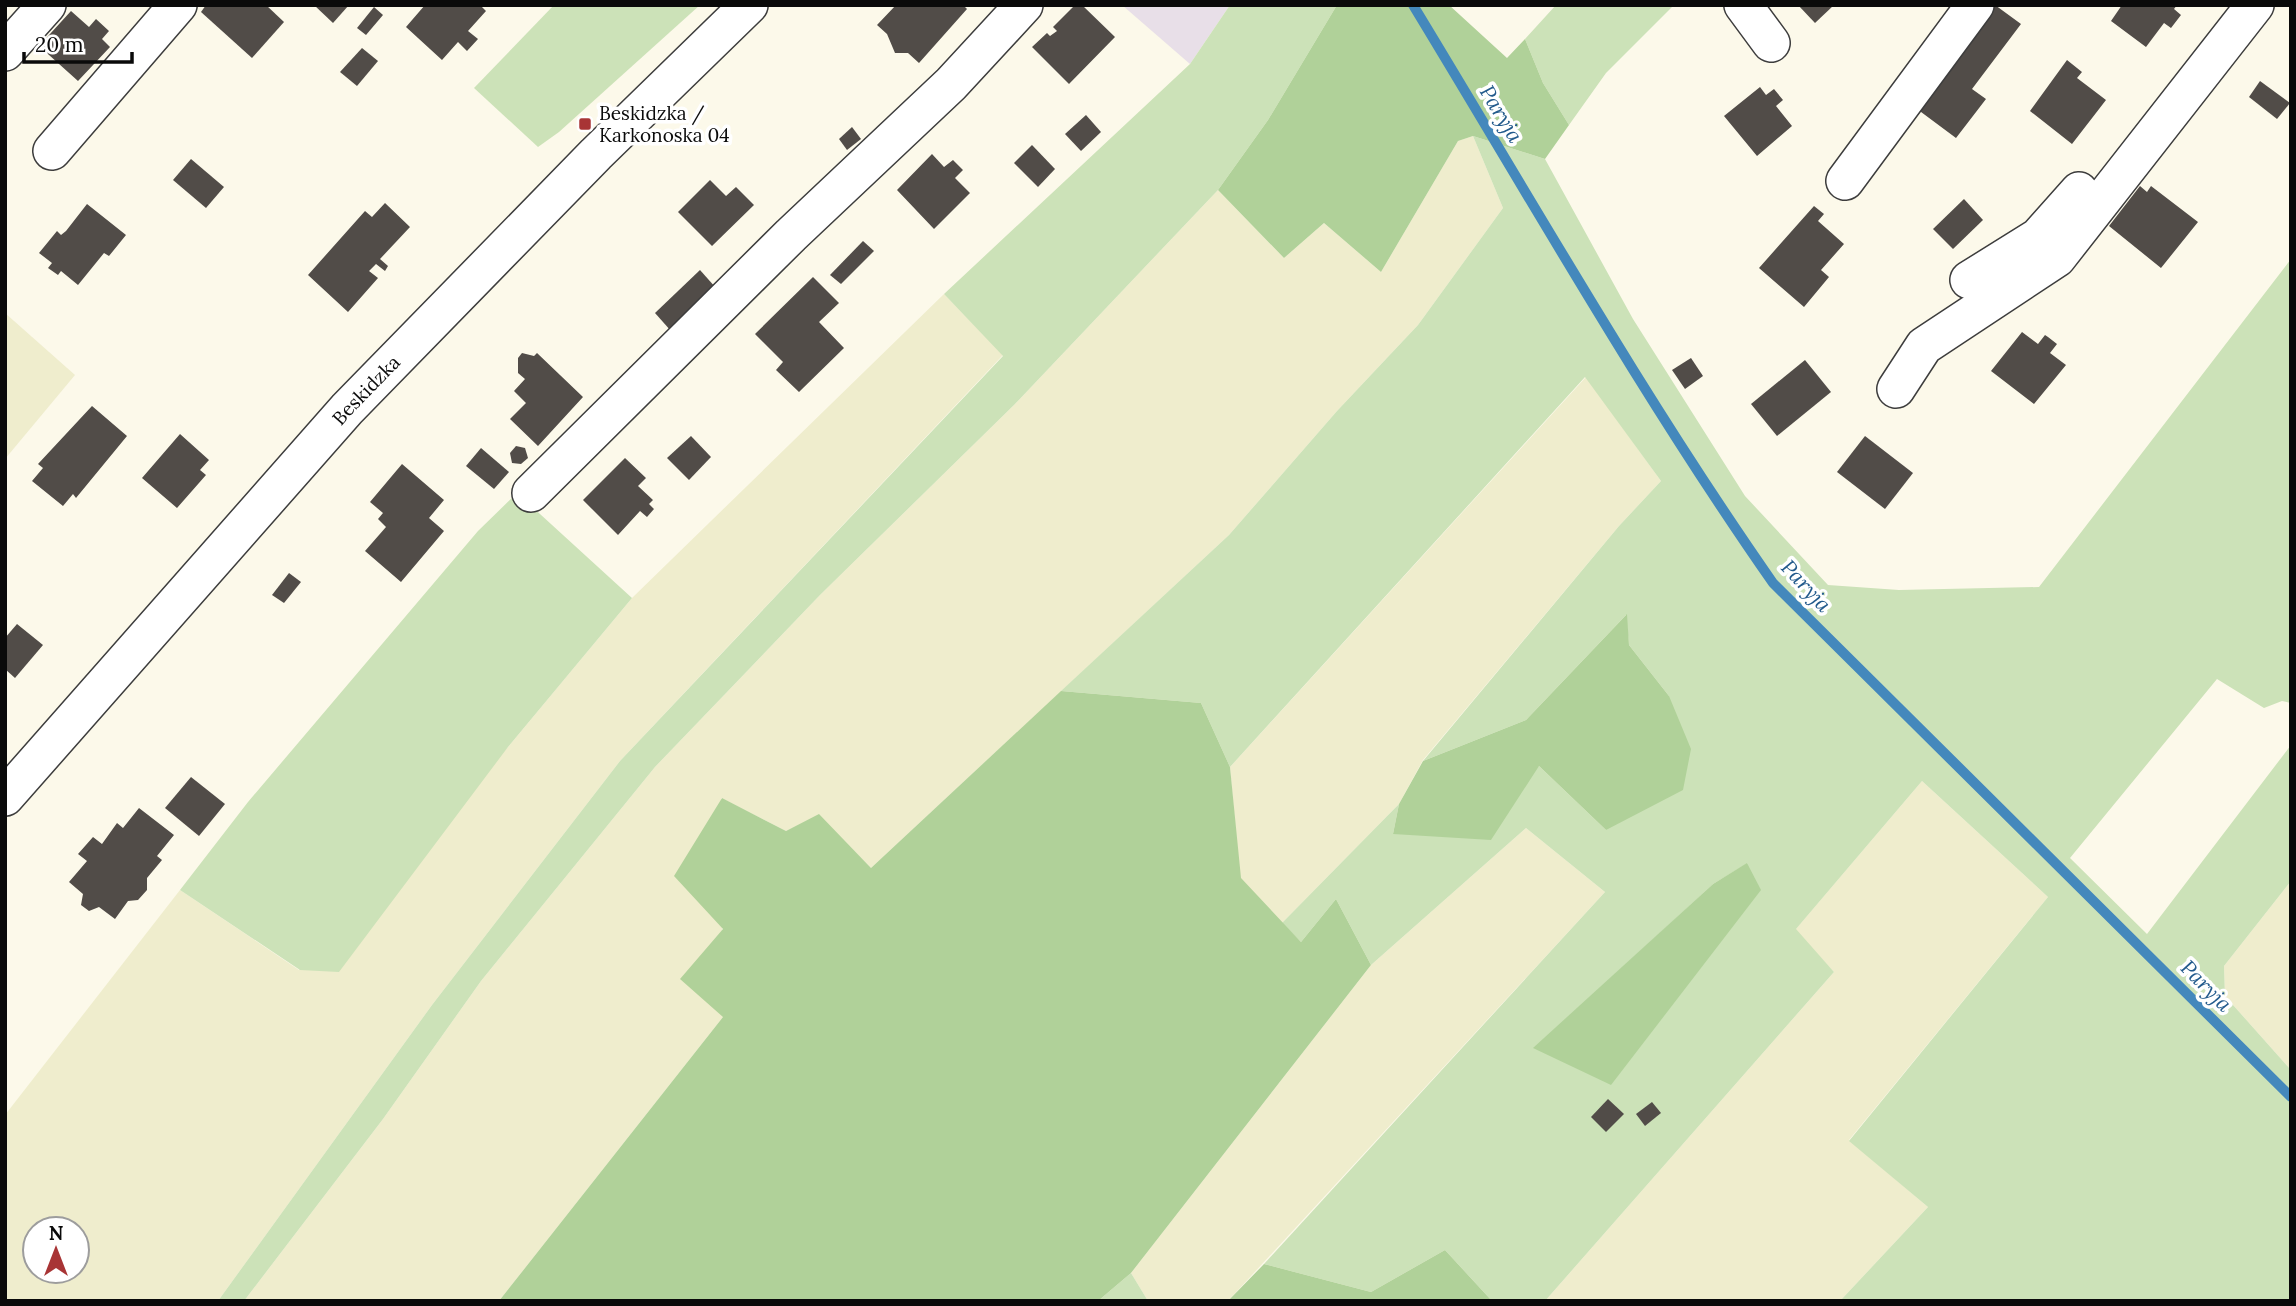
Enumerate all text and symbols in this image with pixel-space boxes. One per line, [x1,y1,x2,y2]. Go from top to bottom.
scale bar [24,21,133,65]
text: 20 m [35,31,84,58]
water label: Paryja [1474,80,1529,148]
place label: Beskidzka / Karkonoska 04 [599,101,730,147]
marker: Beskidzka / Karkonoska 04 [577,116,593,132]
street label: Beskidzka [327,350,405,430]
water label: Paryja [1775,554,1838,618]
water label: Paryja [2175,954,2238,1017]
north arrow [21,1215,91,1285]
text: N [49,1221,64,1245]

